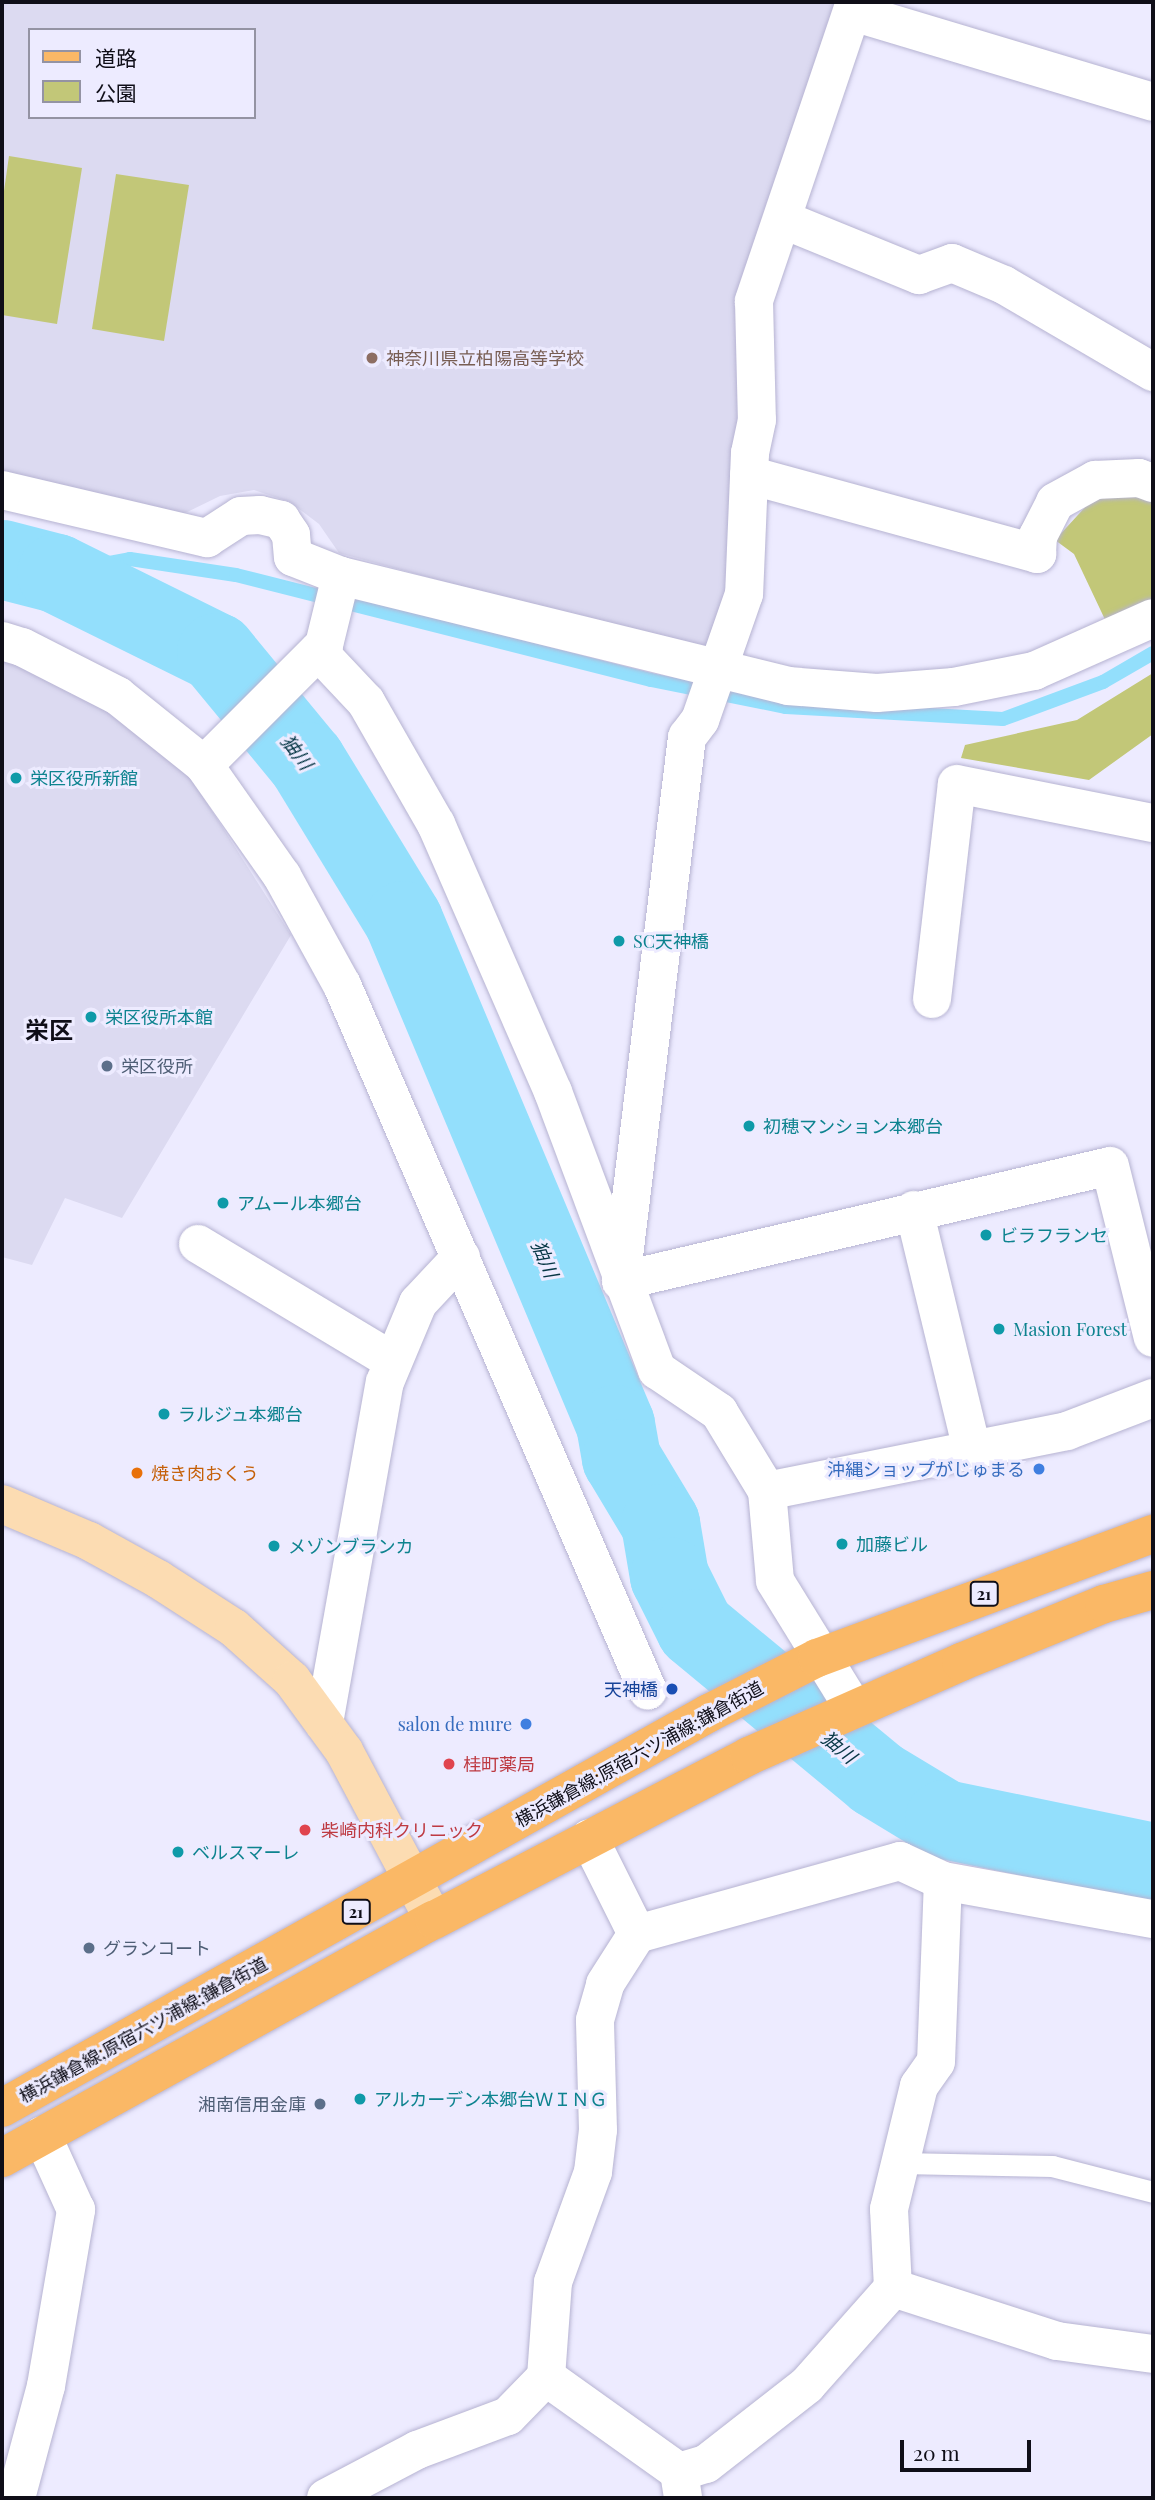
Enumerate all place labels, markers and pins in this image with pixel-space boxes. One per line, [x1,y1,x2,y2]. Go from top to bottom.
place label: 神奈川県立柏陽高等学校 [386,347,584,369]
marker: 神奈川県立柏陽高等学校 [364,350,380,366]
place label: 栄区役所新館 [30,767,138,789]
marker: 栄区役所新館 [8,770,24,786]
place label: SC天神橋 [633,930,709,952]
marker: SC天神橋 [611,933,627,949]
place label: 栄区役所本館 [105,1006,213,1028]
marker: 栄区役所本館 [83,1009,99,1025]
place label: 栄区役所 [121,1055,193,1077]
marker: 栄区役所 [99,1058,115,1074]
place label: 初穂マンション本郷台 [763,1115,943,1137]
marker: 初穂マンション本郷台 [741,1118,757,1134]
place label: アムール本郷台 [237,1192,363,1214]
marker: アムール本郷台 [215,1195,231,1211]
place label: ビラフランセ [1000,1224,1108,1246]
marker: ビラフランセ [978,1227,994,1243]
place label: Masion Forest [1013,1318,1127,1340]
marker: Masion Forest [991,1321,1007,1337]
place label: ラルジュ本郷台 [178,1403,304,1425]
marker: ラルジュ本郷台 [156,1406,172,1422]
place label: 沖縄ショップがじゅまる [827,1458,1025,1480]
marker: 沖縄ショップがじゅまる [1031,1461,1047,1477]
place label: 焼き肉おくう [151,1462,259,1484]
marker: 焼き肉おくう [129,1465,145,1481]
place label: 加藤ビル [856,1533,928,1555]
place label: メゾンブランカ [288,1535,414,1557]
marker: 加藤ビル [834,1536,850,1552]
marker: メゾンブランカ [266,1538,282,1554]
place label: 天神橋 [604,1678,658,1700]
marker: 天神橋 [664,1681,680,1697]
place label: salon de mure [398,1713,512,1735]
marker: salon de mure [518,1716,534,1732]
place label: 桂町薬局 [463,1753,535,1775]
marker: 桂町薬局 [441,1756,457,1772]
place label: 柴崎内科クリニック [321,1819,483,1841]
marker: 柴崎内科クリニック [295,1820,315,1840]
place label: ベルスマーレ [192,1841,300,1863]
marker: ベルスマーレ [170,1844,186,1860]
place label: グランコート [103,1937,211,1959]
marker: グランコート [81,1940,97,1956]
place label: アルカーデン本郷台ＷＩＮＧ [374,2088,608,2110]
marker: アルカーデン本郷台ＷＩＮＧ [352,2091,368,2107]
place label: 湘南信用金庫 [198,2093,306,2115]
marker: 湘南信用金庫 [312,2096,328,2112]

